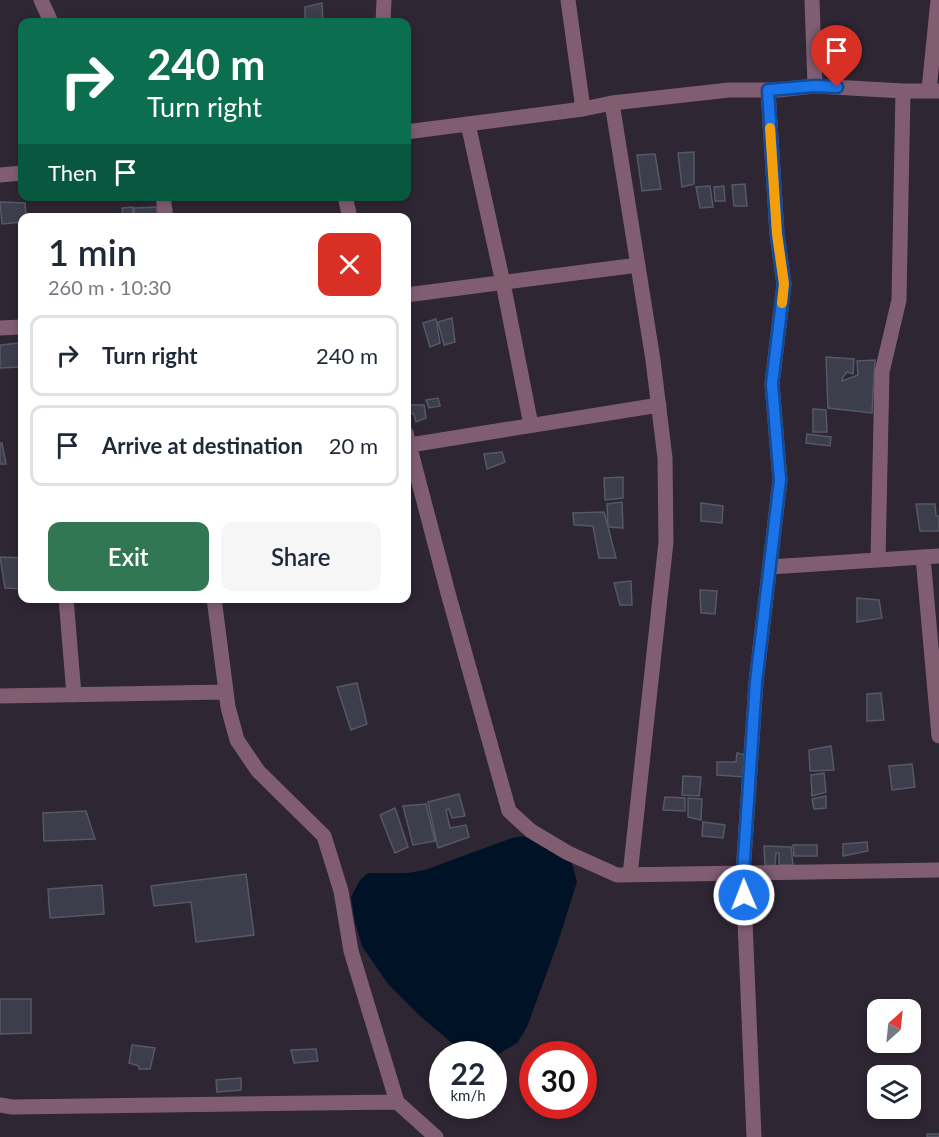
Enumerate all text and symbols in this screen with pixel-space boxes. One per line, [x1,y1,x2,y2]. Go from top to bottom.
pin [811,25,862,87]
icon: arrive [820,34,853,67]
text: 240 m [147,39,265,89]
icon: right [48,42,126,120]
text: Turn right [147,90,262,123]
icon: arrive [109,156,142,189]
text: Then [48,159,97,186]
text: 1 min [48,230,137,274]
button: close [318,233,381,296]
text: 260 m · 10:30 [48,275,171,299]
icon: right [51,339,84,372]
text: Turn right [102,342,197,369]
text: 240 m [316,342,378,369]
icon: arrive [51,429,84,462]
text: Arrive at destination [102,432,303,459]
text: 20 m [329,432,378,459]
button: Exit [48,522,209,591]
button: Share [221,522,381,591]
position arrow [712,863,776,927]
north arrow [867,999,921,1053]
map controls [867,999,921,1119]
speed limit sign: 30 [519,1041,597,1119]
text: 22 [451,1055,485,1091]
button: layers [867,1065,921,1119]
text: km/h [450,1086,486,1104]

